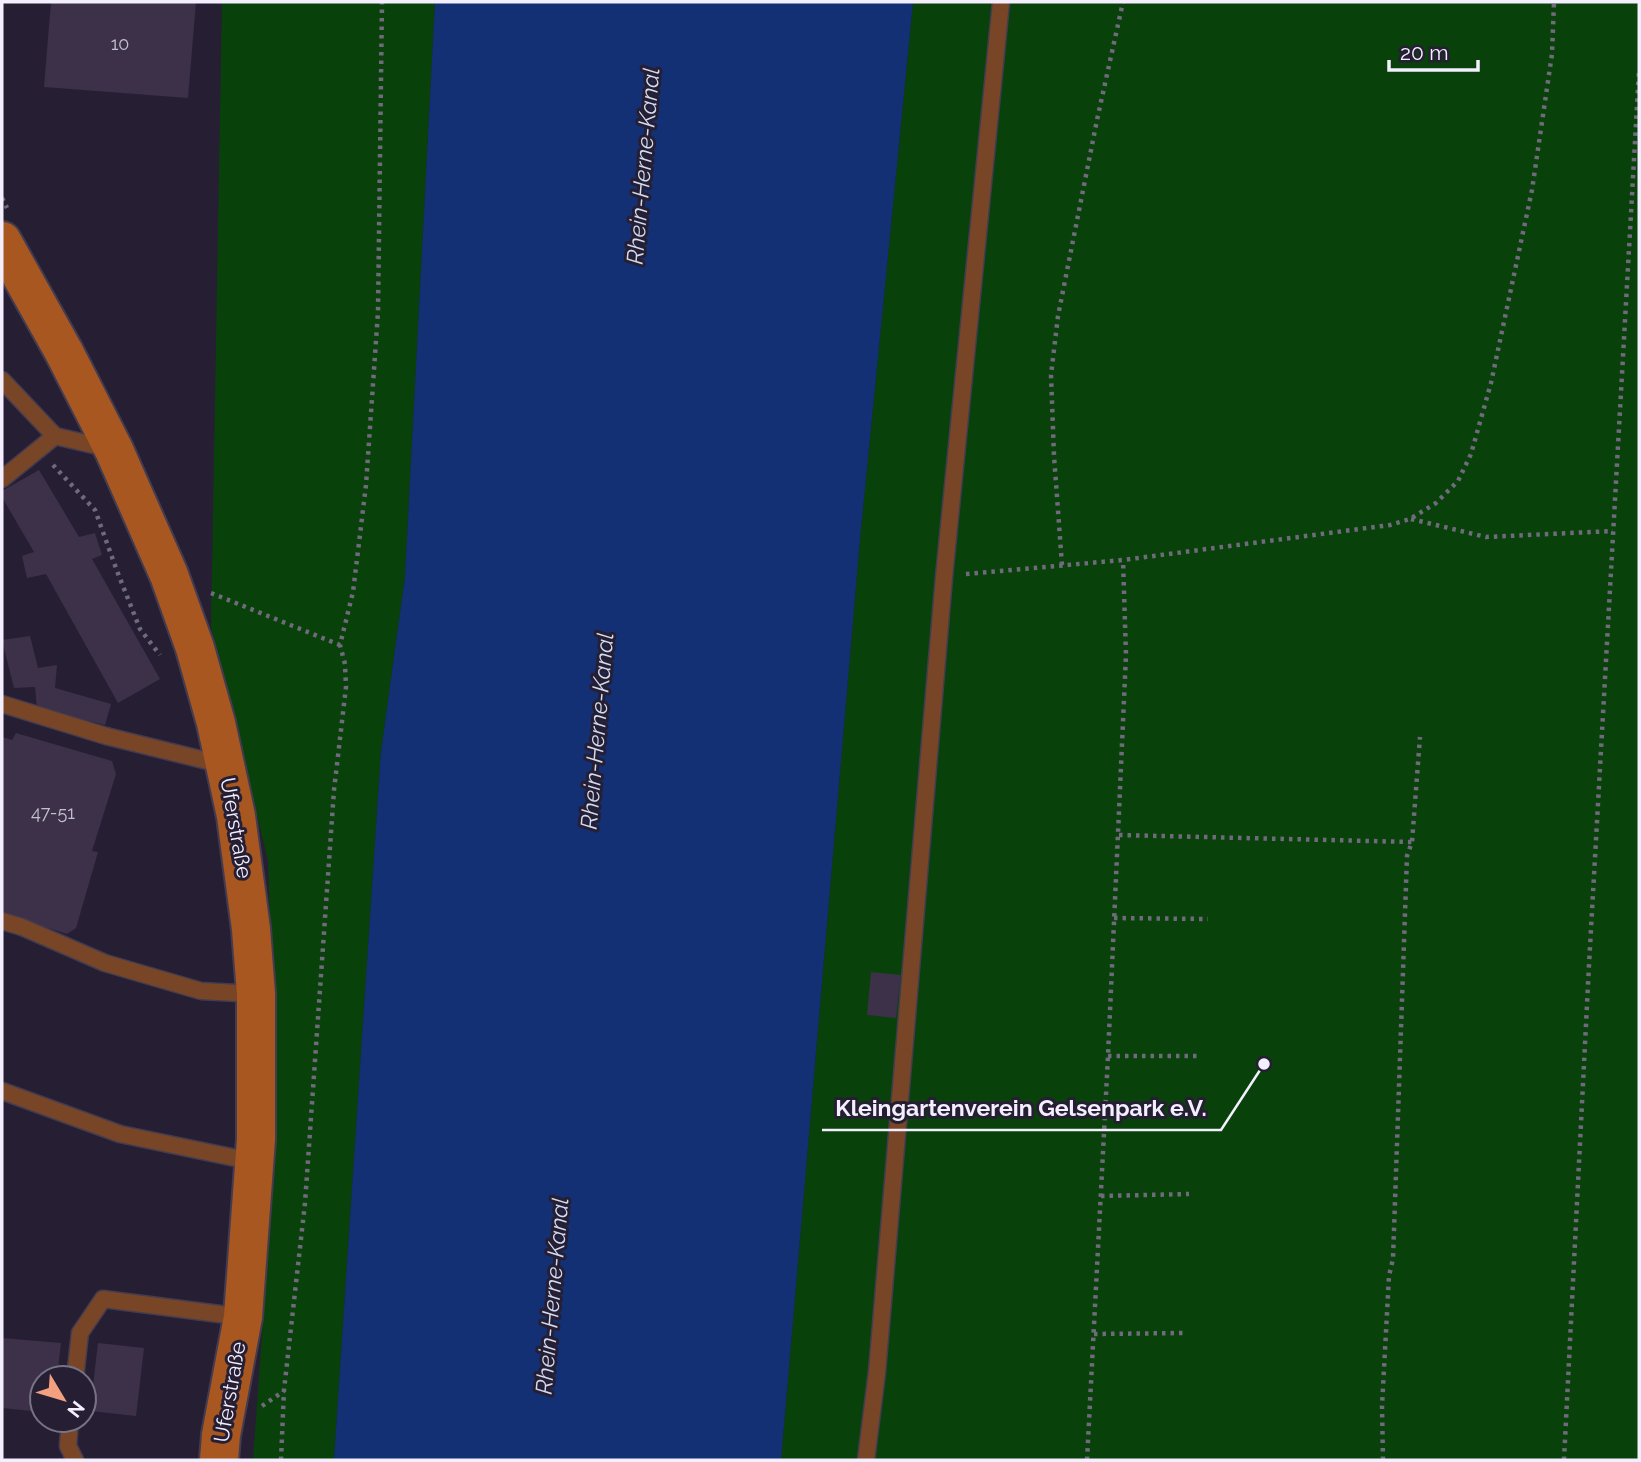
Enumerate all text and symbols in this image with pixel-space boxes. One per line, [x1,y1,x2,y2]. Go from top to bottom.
scale bar [1389,28,1478,72]
house number: 10 [111,33,129,54]
text: 20 m [1400,40,1448,65]
water label: Rhein-Herne-Kanal [620,67,665,265]
water label: Rhein-Herne-Kanal [574,632,619,830]
street label: Uferstraße [215,776,258,880]
house number: 47-51 [31,802,75,823]
callout: Kleingartenverein Gelsenpark e.V. [822,1086,1221,1130]
text: Kleingartenverein Gelsenpark e.V. [835,1094,1207,1121]
water label: Rhein-Herne-Kanal [529,1197,574,1395]
street label: Uferstraße [208,1340,251,1444]
north arrow [28,1364,98,1434]
text: N [63,1397,90,1422]

